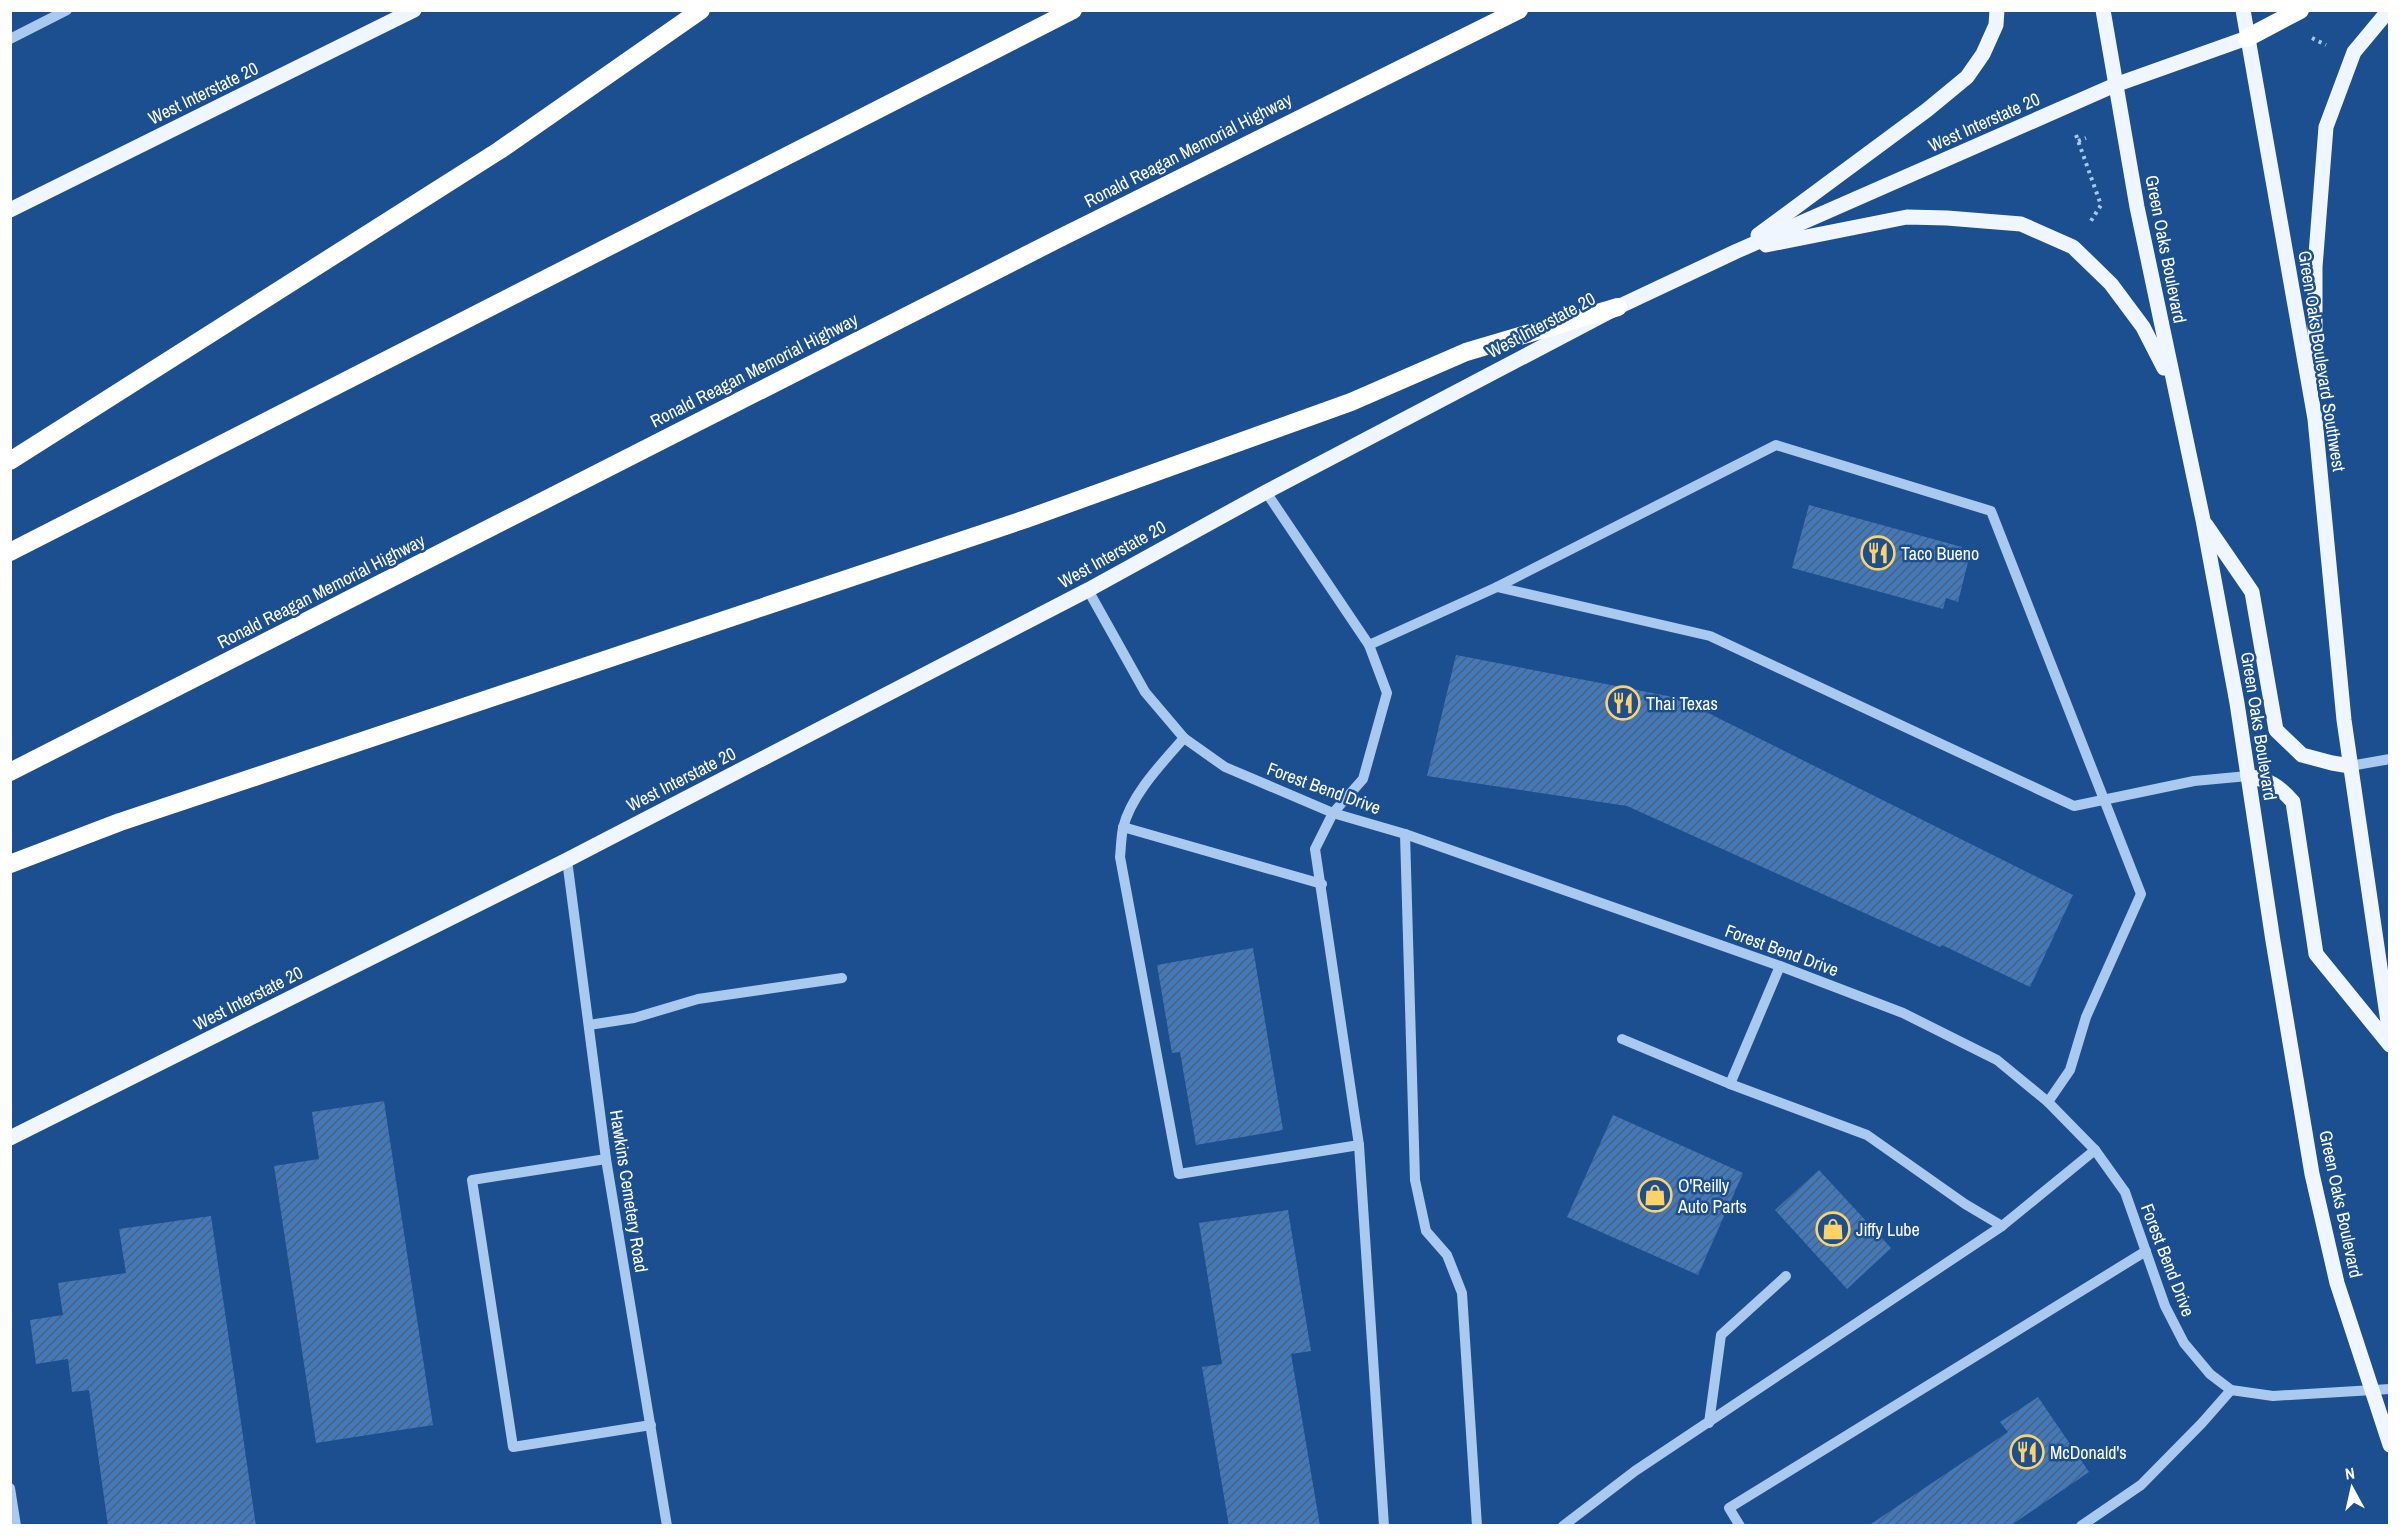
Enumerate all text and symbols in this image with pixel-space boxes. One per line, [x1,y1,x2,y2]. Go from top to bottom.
street label: West Interstate 20 [144,56,262,130]
street label: Ronald Reagan Memorial Highway [1080,86,1297,213]
street label: West Interstate 20 [1924,86,2044,158]
street label: Green Oaks Boulevard [2139,173,2193,325]
street label: Green Oaks Boulevard Southwest [2292,249,2352,473]
street label: West Interstate 20 [1482,286,1600,364]
street label: Ronald Reagan Memorial Highway [646,306,863,433]
street label: West Interstate 20 [1054,514,1170,594]
street label: Ronald Reagan Memorial Highway [213,527,430,654]
restaurant icon: Taco Bueno [1860,535,1896,571]
place label: Taco Bueno [1901,541,1979,566]
street label: Green Oaks Boulevard [2235,650,2283,802]
restaurant icon: Thai Texas [1605,685,1641,721]
place label: Thai Texas [1646,691,1718,716]
street label: West Interstate 20 [622,741,740,817]
street label: Forest Bend Drive [1264,756,1384,820]
street label: Forest Bend Drive [1722,918,1842,982]
street label: West Interstate 20 [189,960,307,1036]
street label: Hawkins Cemetery Road [604,1108,654,1274]
street label: Green Oaks Boulevard [2313,1128,2369,1280]
place label: O'Reilly Auto Parts [1677,1173,1747,1219]
shop icon: O'Reilly Auto Parts [1637,1177,1673,1213]
street label: Forest Bend Drive [2135,1200,2201,1320]
shop icon: Jiffy Lube [1815,1211,1851,1247]
place label: Jiffy Lube [1856,1217,1920,1242]
restaurant icon: McDonald's [2009,1434,2045,1470]
place label: McDonald's [2050,1440,2127,1465]
north arrow [2322,1458,2382,1518]
text: N [2344,1462,2356,1485]

